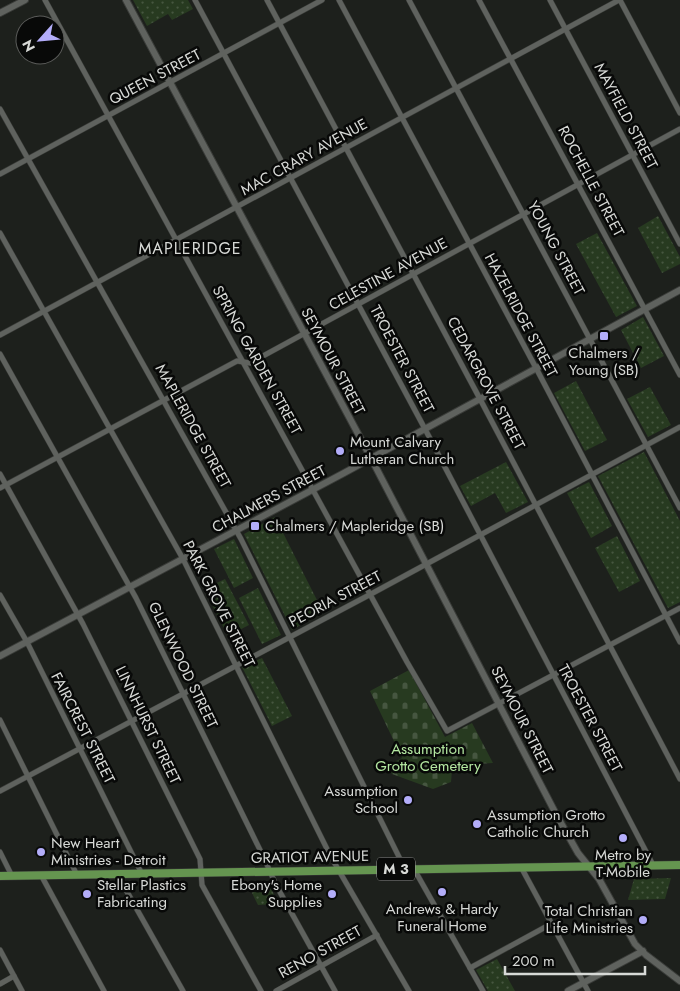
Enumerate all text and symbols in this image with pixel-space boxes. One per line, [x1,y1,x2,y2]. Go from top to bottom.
north arrow [15,15,65,65]
text: N [17,36,40,55]
street label: QUEEN STREET [105,44,205,110]
street label: MAYFIELD STREET [589,59,663,173]
street label: MAC CRARY AVENUE [237,113,371,201]
street label: ROCHELLE STREET [552,122,630,240]
street label: YOUNG STREET [522,197,590,299]
street label: CELESTINE AVENUE [325,232,451,316]
district label: MAPLERIDGE [138,237,242,260]
street label: HAZELRIDGE STREET [479,249,563,381]
street label: SPRING GARDEN STREET [207,281,307,439]
street label: TROESTER STREET [364,301,440,417]
street label: SEYMOUR STREET [296,304,370,418]
street label: CEDARGROVE STREET [442,313,530,453]
marker: Chalmers / Young (SB) [598,330,610,342]
place label: Chalmers / Young (SB) [568,342,640,381]
street label: MAPLERIDGE STREET [150,360,236,492]
place label: Mount Calvary Lutheran Church [350,431,454,470]
marker: Mount Calvary Lutheran Church [334,445,346,457]
street label: CHALMERS STREET [208,460,330,538]
place label: Chalmers / Mapleridge (SB) [265,515,445,537]
marker: Chalmers / Mapleridge (SB) [249,520,261,532]
street label: PARK GROVE STREET [178,537,260,671]
street label: PEORIA STREET [285,565,385,633]
street label: GLENWOOD STREET [143,598,223,732]
street label: TROESTER STREET [552,660,628,776]
street label: LINNHURST STREET [110,662,186,788]
street label: SEYMOUR STREET [485,662,559,778]
street label: FAIRCREST STREET [45,669,121,787]
park label: Assumption Grotto Cemetery [375,738,481,777]
place label: Assumption School [324,780,398,819]
marker: Assumption School [402,794,414,806]
place label: Assumption Grotto Catholic Church [487,804,605,843]
marker: Assumption Grotto Catholic Church [471,818,483,830]
place label: New Heart Ministries - Detroit [51,832,166,871]
marker: Metro by T-Mobile [617,832,629,844]
place label: Metro by T-Mobile [595,844,651,883]
street label: GRATIOT AVENUE [251,845,369,869]
marker: New Heart Ministries - Detroit [35,846,47,858]
road number: M 3 [377,858,415,881]
place label: Stellar Plastics Fabricating [97,874,186,913]
place label: Ebony's Home Supplies [231,874,322,913]
marker: Andrews & Hardy Funeral Home [436,886,448,898]
marker: Stellar Plastics Fabricating [81,888,93,900]
marker: Ebony's Home Supplies [326,888,338,900]
place label: Andrews & Hardy Funeral Home [386,898,499,937]
place label: Total Christian Life Ministries [545,900,633,939]
marker: Total Christian Life Ministries [637,914,649,926]
street label: RENO STREET [275,920,365,984]
scale bar [505,944,645,976]
text: 200 m [512,950,555,972]

